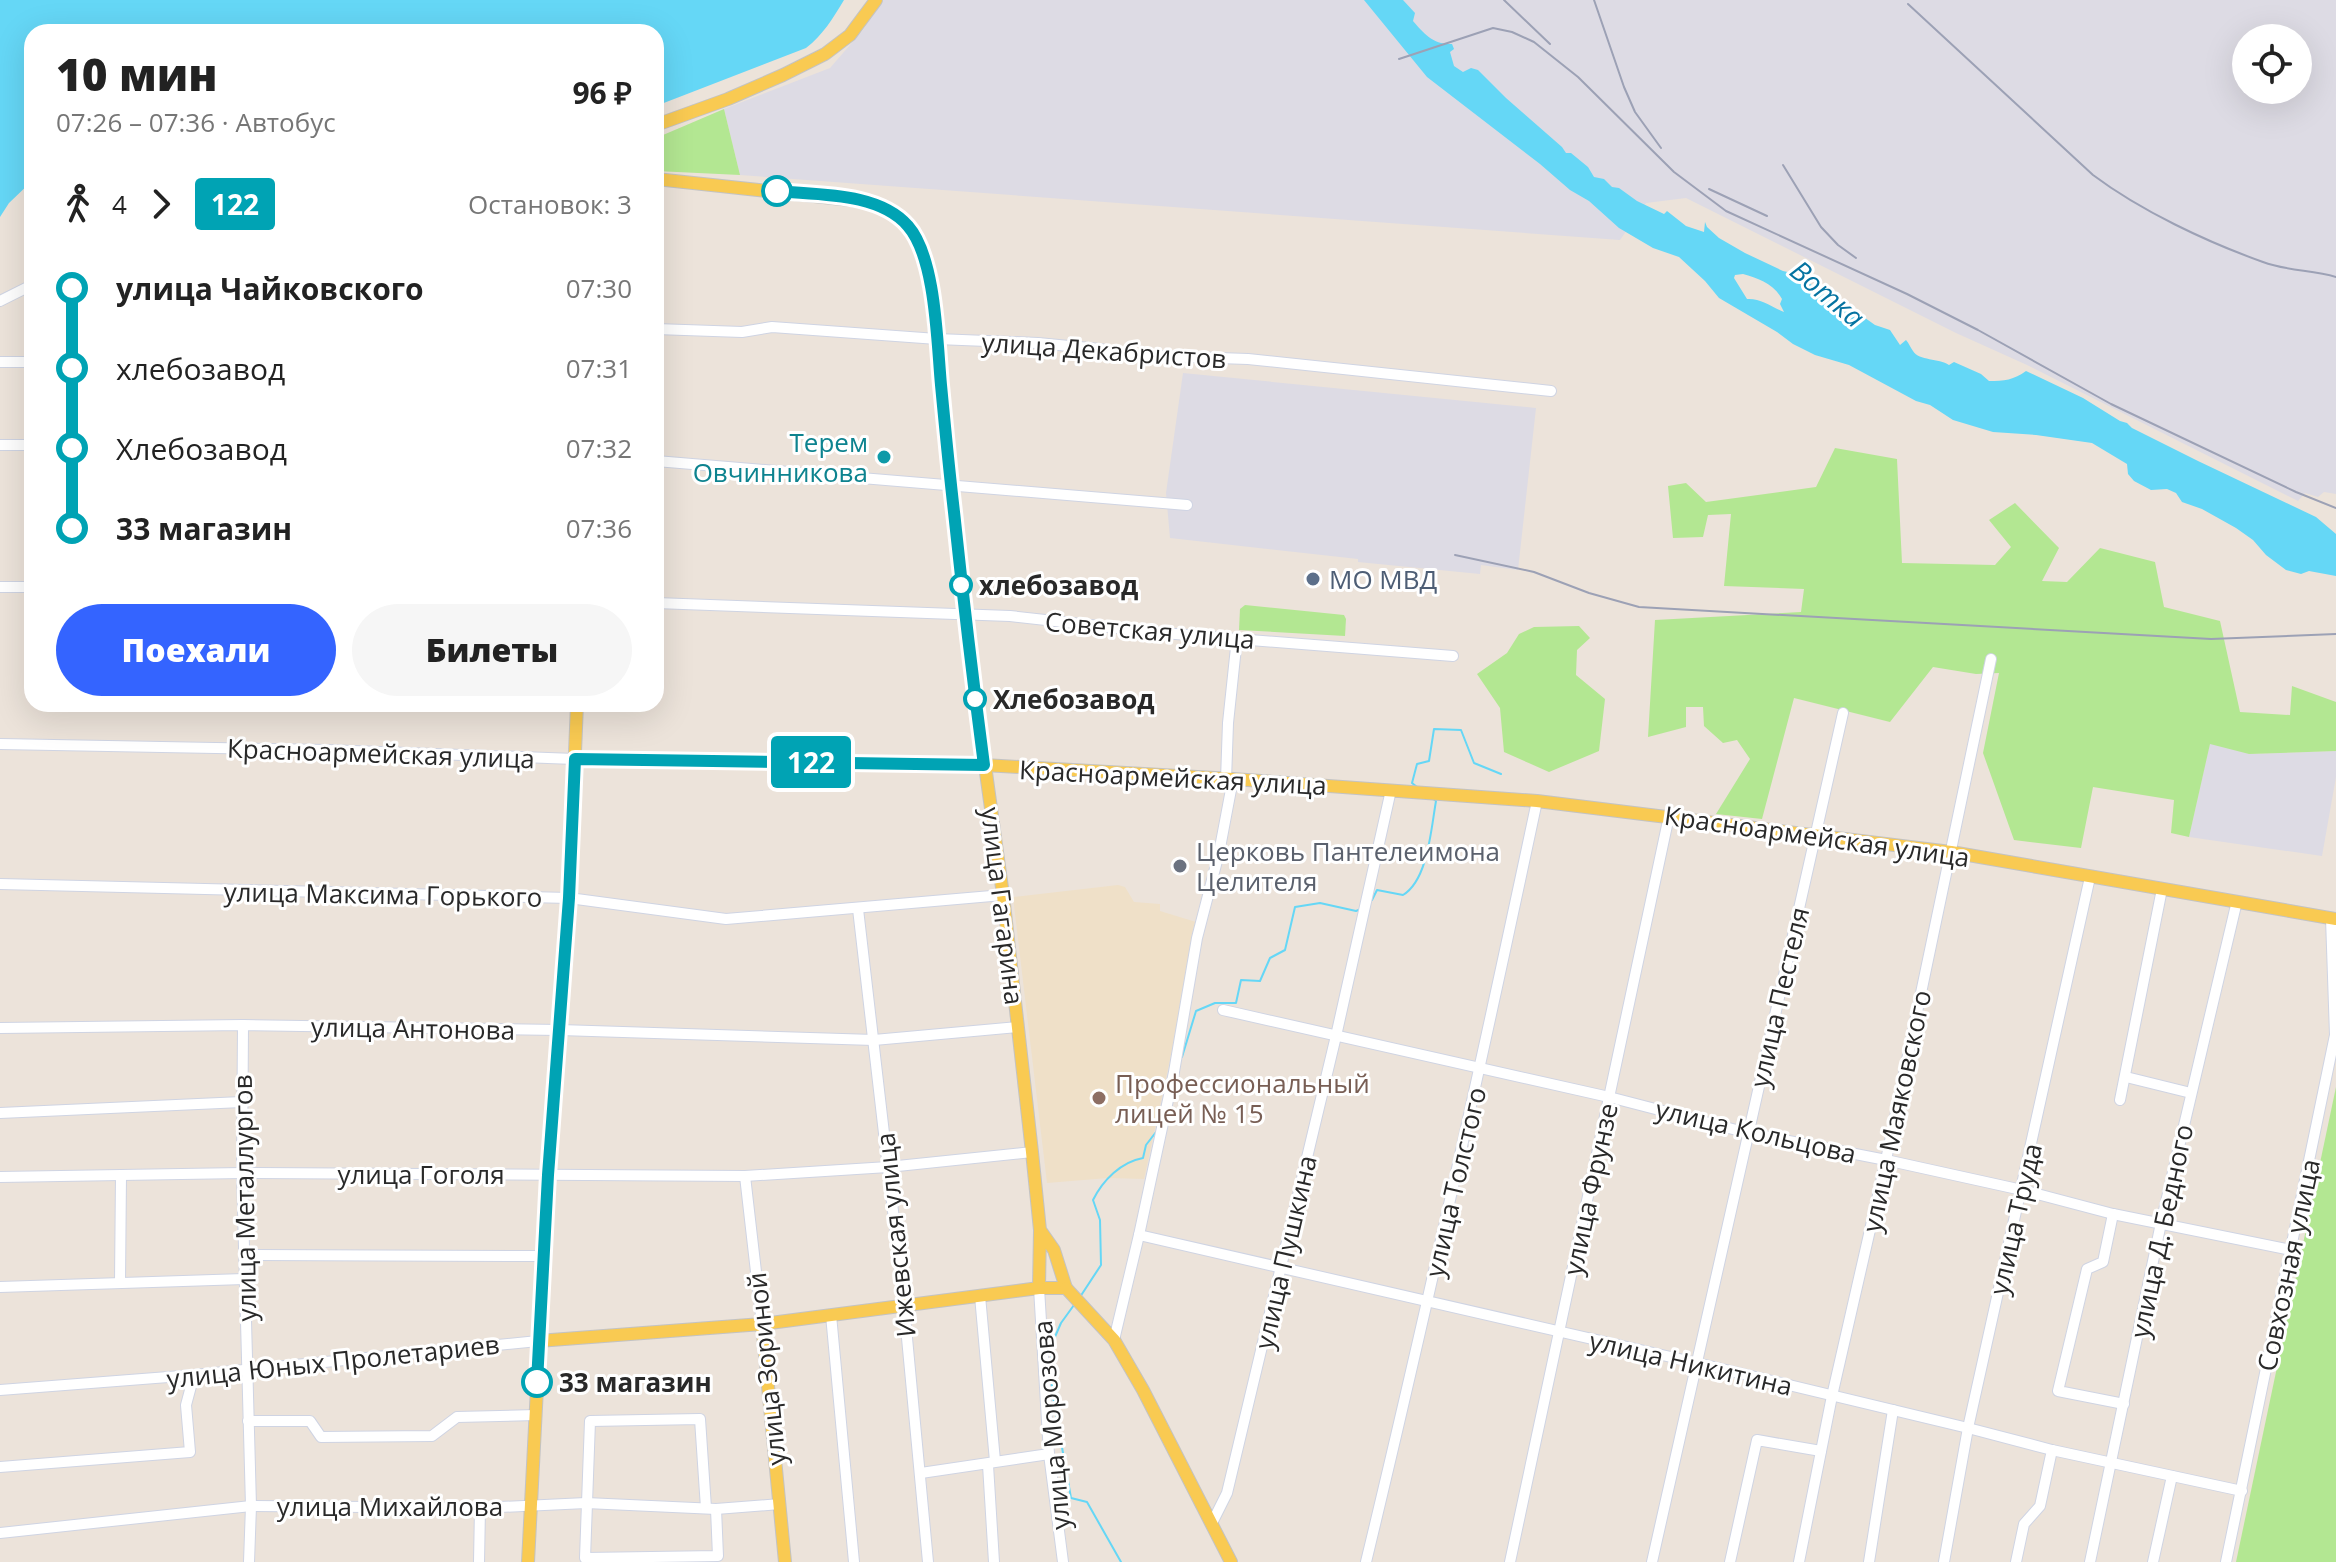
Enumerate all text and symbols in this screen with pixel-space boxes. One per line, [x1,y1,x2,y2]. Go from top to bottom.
map controls [2232,24,2312,104]
button: locate [2232,24,2312,104]
text: 10 мин [56,44,218,104]
text: 96 ₽ [572,72,632,113]
text: 07:26 – 07:36 · Автобус [56,104,336,140]
unlabelled marker [762,176,792,206]
icon: walk [56,182,100,226]
icon: forward [139,182,183,226]
text: 122 [211,185,259,223]
text: 4 [112,186,127,222]
text: Остановок: 3 [468,186,632,222]
water label: Вотка [1783,251,1873,335]
text: улица Чайковского [116,268,424,309]
text: 07:30 [566,270,632,306]
street label: улица Декабристов [980,323,1228,377]
text: хлебозавод [116,348,285,389]
text: 07:31 [566,350,632,386]
place label: Терем Овчинникова [693,424,868,490]
text: Хлебозавод [116,428,287,469]
text: 07:32 [566,430,632,466]
marker: Терем Овчинникова [875,448,893,466]
text: 33 магазин [116,508,292,549]
text: 07:36 [566,510,632,546]
place label: МО МВД [1329,561,1438,597]
place label: хлебозавод [979,567,1138,603]
marker: МО МВД [1304,570,1322,588]
marker: хлебозавод [950,574,972,596]
street label: Советская улица [1044,603,1256,657]
button: Поехали [56,604,336,696]
button: Билеты [352,604,632,696]
place label: Хлебозавод [993,681,1155,717]
marker: Хлебозавод [964,688,986,710]
street label: Красноармейская улица [226,730,536,776]
line badge: 122 [765,736,857,788]
text: 122 [787,743,835,781]
street label: Красноармейская улица [1018,751,1328,803]
street label: Красноармейская улица [1662,797,1972,875]
street label: улица Гагарина [973,805,1033,1007]
place label: Церковь Пантелеимона Целителя [1196,833,1500,899]
marker: Церковь Пантелеимона Целителя [1171,857,1189,875]
street label: улица Максима Горького [223,873,543,915]
street label: улица Пестеля [1741,903,1817,1091]
street label: улица Маяковского [1853,987,1939,1235]
street label: улица Антонова [311,1008,515,1048]
place label: Профессиональный лицей № 15 [1115,1065,1370,1131]
street label: улица Металлургов [224,1074,264,1322]
street label: улица Толстого [1416,1083,1494,1281]
marker: Профессиональный лицей № 15 [1090,1089,1108,1107]
street label: улица Кольцова [1652,1090,1860,1172]
street label: улица Фрунзе [1554,1100,1626,1278]
street label: улица Д. Бедного [2121,1121,2201,1341]
street label: Ижевская улица [866,1131,924,1339]
street label: улица Труда [1980,1140,2050,1298]
street label: улица Пушкина [1245,1152,1325,1352]
street label: улица Гоголя [337,1156,505,1192]
street label: Совхозная улица [2248,1156,2328,1374]
street label: улица Зориной [738,1271,794,1467]
street label: улица Морозова [1024,1319,1078,1531]
street label: улица Никитина [1586,1322,1796,1404]
street label: улица Юных Пролетариев [165,1326,501,1396]
place label: 33 магазин [559,1364,712,1400]
marker: 33 магазин [522,1367,552,1397]
street label: улица Михайлова [277,1488,503,1524]

